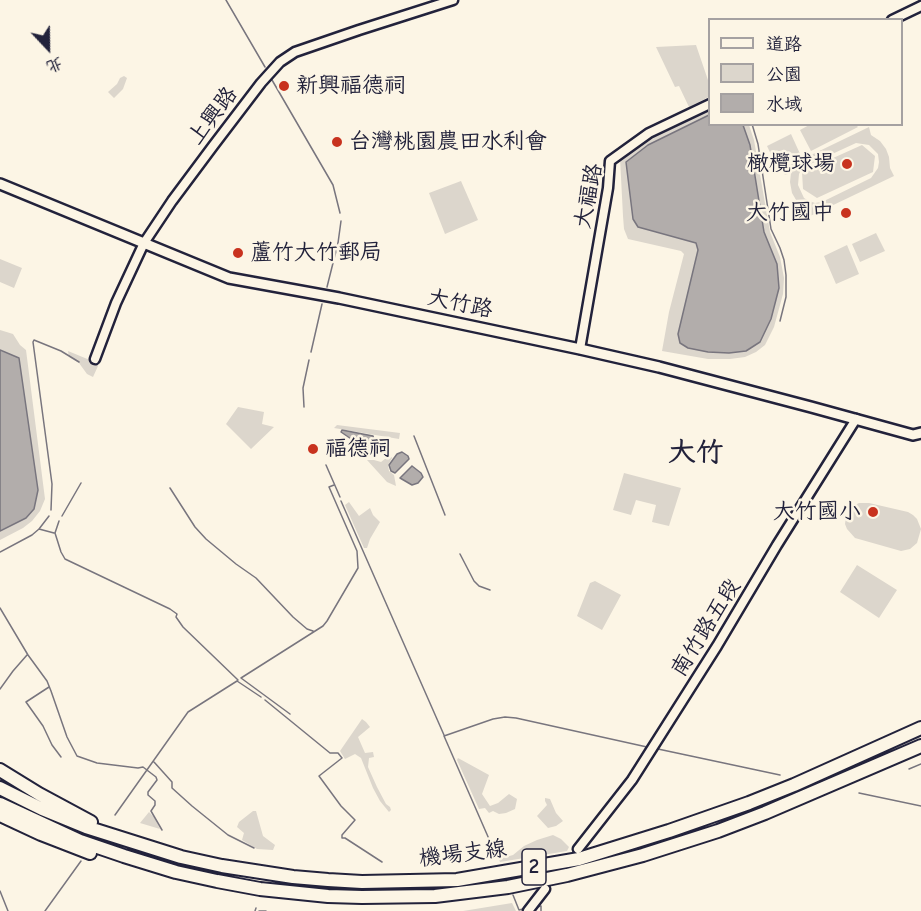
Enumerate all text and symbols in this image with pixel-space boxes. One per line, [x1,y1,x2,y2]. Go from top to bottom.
north arrow [18,18,78,78]
legend [708,18,903,126]
text: 道路 [766,34,802,55]
text: 北 [44,53,66,76]
text: 公園 [766,64,802,85]
place label: 新興福德祠 [296,73,406,99]
marker: 新興福德祠 [277,79,291,93]
street label: 上興路 [183,82,243,150]
text: 水域 [766,94,802,115]
place label: 台灣桃園農田水利會 [349,129,547,155]
marker: 台灣桃園農田水利會 [330,135,344,149]
place label: 橄欖球場 [747,151,835,177]
marker: 橄欖球場 [840,157,854,171]
street label: 大福路 [570,161,608,231]
place label: 大竹國中 [746,200,834,226]
marker: 大竹國中 [839,206,853,220]
place label: 蘆竹大竹郵局 [250,240,382,266]
marker: 蘆竹大竹郵局 [231,246,245,260]
street label: 大竹路 [425,284,495,324]
place label: 福德祠 [325,436,391,462]
district label: 大竹 [668,436,724,470]
marker: 福德祠 [306,442,320,456]
place label: 大竹國小 [773,499,861,525]
marker: 大竹國小 [866,505,880,519]
street label: 南竹路五段 [666,574,746,682]
street label: 機場支線 [418,836,508,872]
road number: 2 [522,849,546,885]

